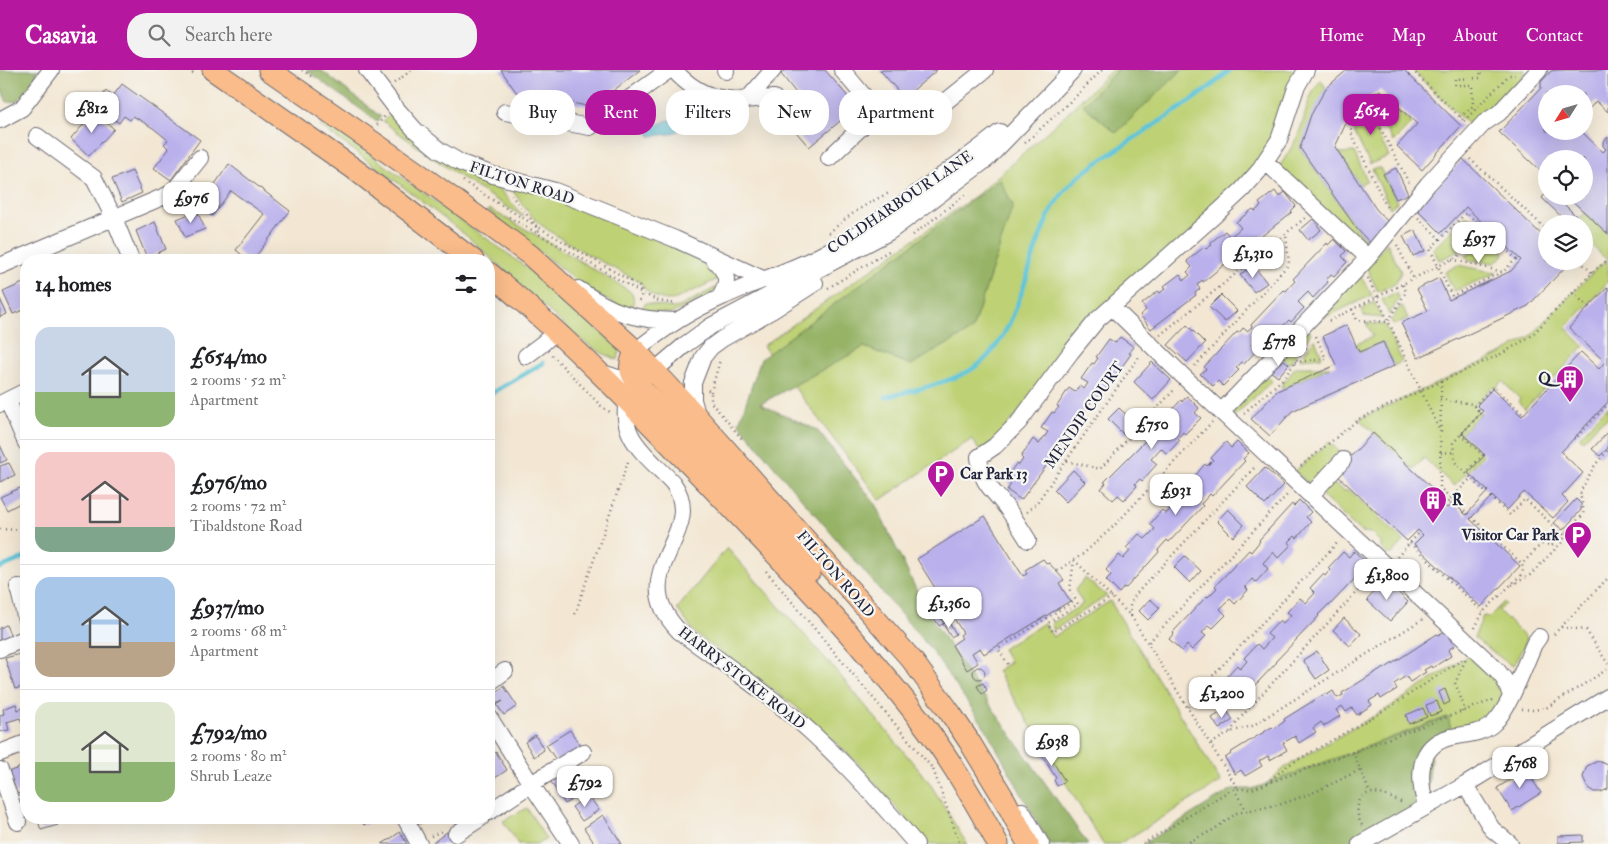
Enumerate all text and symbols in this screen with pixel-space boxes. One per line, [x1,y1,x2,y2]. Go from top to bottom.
search box [127,13,477,58]
text: Casavia [25,20,97,51]
icon: search [145,21,173,49]
text: Search here [185,23,273,47]
text: Home [1319,24,1364,47]
text: Map [1392,24,1426,47]
text: About [1454,24,1498,47]
text: Contact [1526,24,1583,47]
north arrow [1538,85,1592,140]
map controls [1538,85,1593,270]
chip: Buy [510,90,575,135]
chip: Rent [585,90,656,135]
chip: Filters [666,90,749,135]
chip: New [759,90,829,135]
chip: Apartment [839,90,952,135]
pin: £812 [62,92,122,134]
pin: £654 [1341,93,1401,136]
text: £812 [76,98,108,118]
text: £654 [1354,100,1388,120]
street label: COLDHARBOUR LANE [824,146,977,258]
button: locate [1538,150,1593,205]
street label: FILTON ROAD [467,158,577,209]
pin: £976 [161,182,221,224]
text: £976 [174,188,208,208]
button: layers [1538,215,1593,270]
pin: £937 [1449,222,1509,264]
text: £937 [1463,228,1495,248]
pin: £1,310 [1212,236,1294,279]
text: £1,310 [1233,243,1273,263]
icon: filters [452,270,480,298]
text: 14 homes [35,271,112,298]
pin: £778 [1249,324,1309,367]
text: £778 [1263,331,1295,351]
text: £654/mo [190,343,267,370]
icon: home [75,347,135,407]
street label: MENDIP COURT [1040,358,1128,472]
building icon: Q [1555,364,1585,403]
text: 2 rooms · 52 m² [190,370,286,390]
place label: Q [1538,370,1561,389]
text: Apartment [190,390,258,410]
pin: £750 [1122,408,1182,450]
text: £750 [1135,414,1169,434]
parking icon: Car Park 13 [926,459,956,498]
place label: Car Park 13 [960,465,1028,484]
text: £976/mo [190,469,267,496]
icon: home [75,472,135,532]
pin: £931 [1146,474,1206,516]
text: £931 [1161,480,1191,500]
building icon: R [1418,485,1448,524]
place label: R [1452,491,1464,510]
text: 2 rooms · 72 m² [190,496,286,516]
text: Tibaldstone Road [190,516,302,536]
parking icon: Visitor Car Park [1563,520,1593,559]
place label: Visitor Car Park [1461,526,1560,545]
street label: FILTON ROAD [793,527,879,622]
pin: £1,800 [1346,558,1428,601]
text: £1,800 [1365,565,1409,585]
pin: £1,360 [908,586,990,629]
text: £1,360 [928,593,970,613]
text: £937/mo [190,594,264,621]
icon: home [75,597,135,657]
text: 2 rooms · 68 m² [190,621,286,641]
street label: HARRY STOKE ROAD [674,623,809,734]
text: Apartment [190,641,258,661]
pin: £1,200 [1181,676,1263,719]
text: £1,200 [1200,683,1244,703]
text: £792/mo [190,719,267,746]
icon: home [75,722,135,782]
pin: £938 [1022,724,1082,767]
text: £938 [1036,731,1068,751]
text: 2 rooms · 80 m² [190,746,287,766]
pin: £768 [1490,746,1550,789]
text: £768 [1503,753,1537,773]
text: Shrub Leaze [190,766,272,786]
pin: £792 [555,766,615,808]
text: £792 [568,772,602,792]

